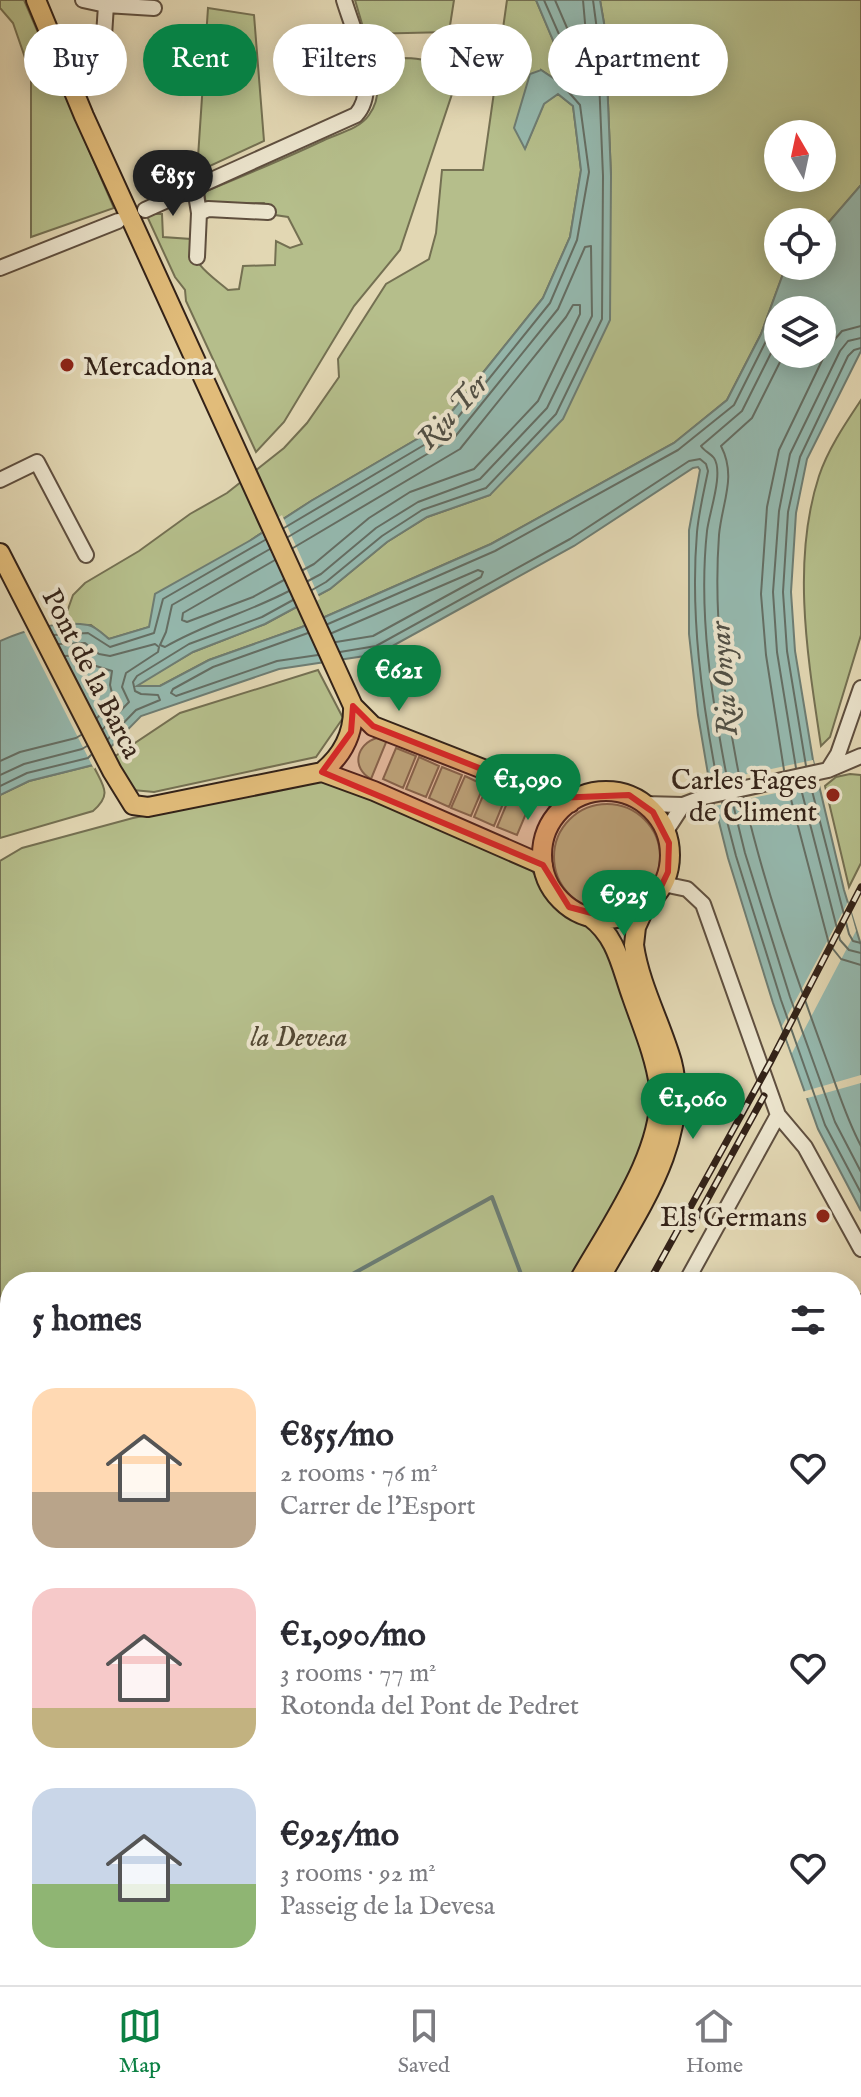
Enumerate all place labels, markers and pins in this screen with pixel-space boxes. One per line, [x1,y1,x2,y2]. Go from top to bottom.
pin: €855 [126,150,220,218]
place label: Mercadona [83,350,214,385]
marker: Mercadona [58,356,76,374]
pin: €621 [352,645,446,713]
pin: €1,090 [463,754,593,822]
place label: Carles Fages de Climent [671,764,817,831]
marker: Carles Fages de Climent [824,786,842,804]
pin: €925 [577,870,671,938]
pin: €1,060 [628,1073,758,1141]
place label: Els Germans [660,1201,807,1236]
marker: Els Germans [814,1207,832,1225]

